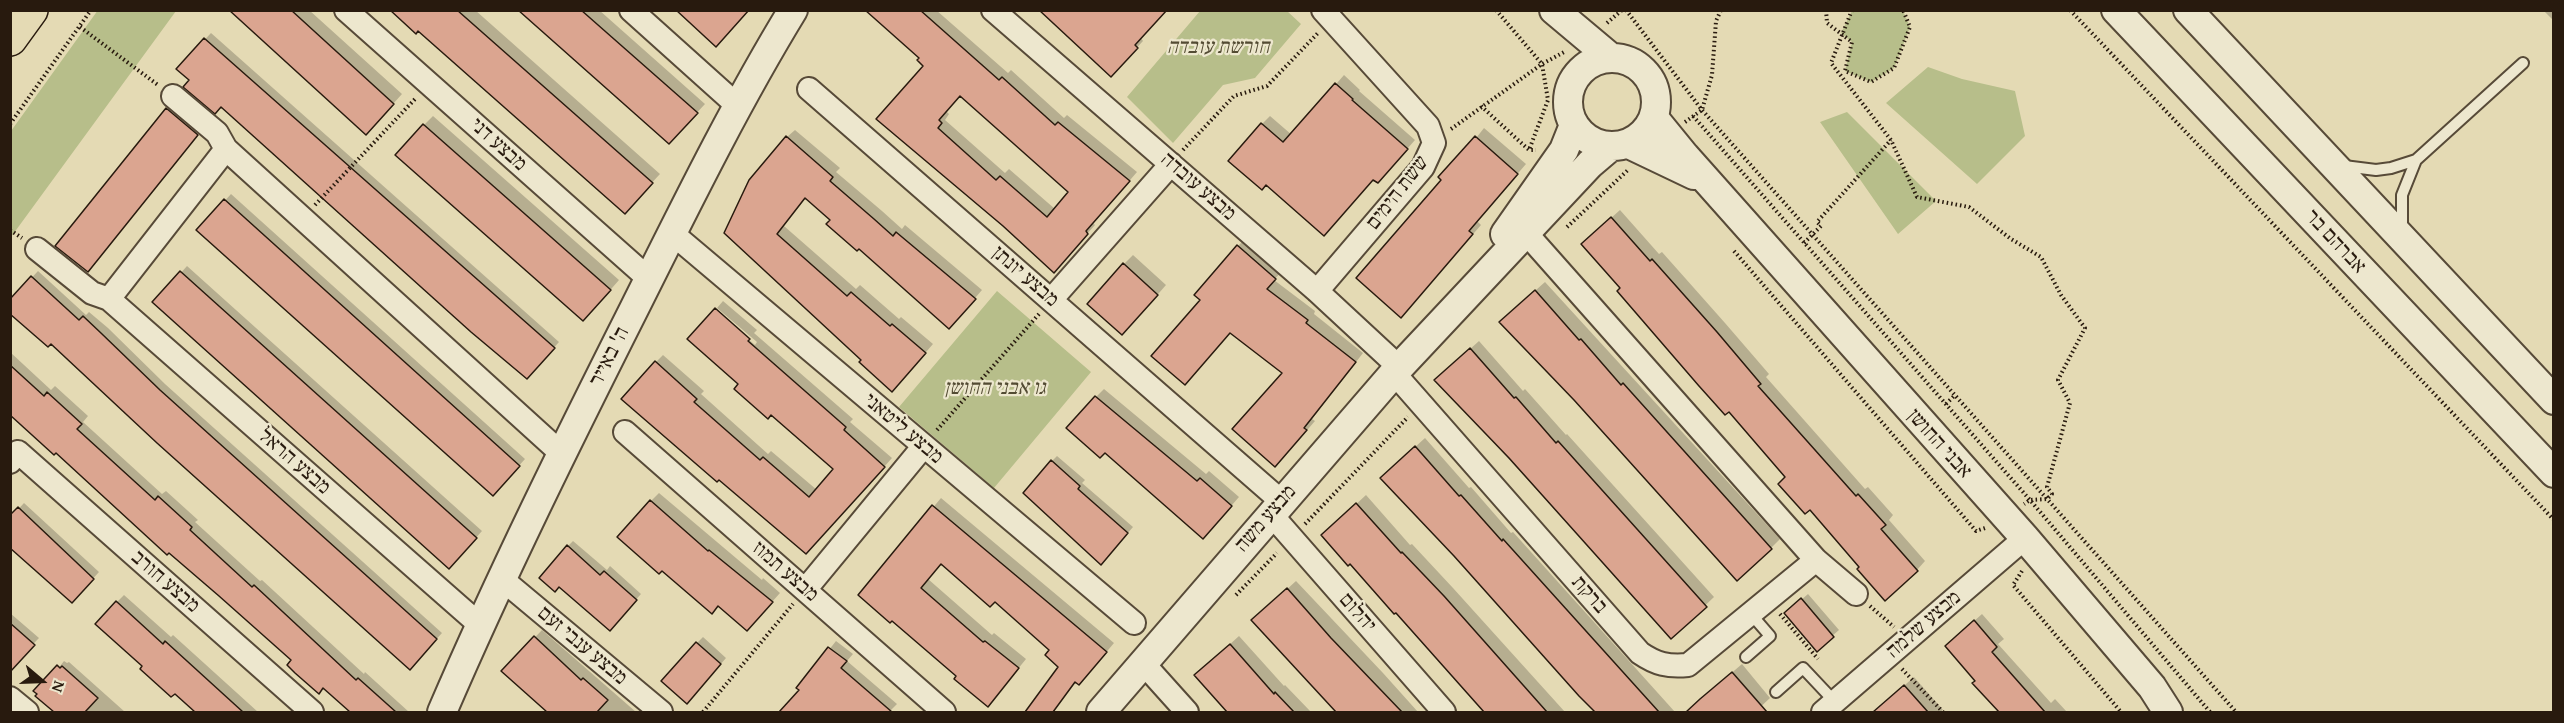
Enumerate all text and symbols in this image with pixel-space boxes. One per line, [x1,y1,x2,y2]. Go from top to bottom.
park label: חורשת עובדה [1167,35,1269,61]
street label: מבצע דני [464,113,532,177]
street label: מבצע עובדה [1155,147,1241,227]
street label: ששת הימים [1361,151,1435,235]
street label: אברהם בר [2299,205,2371,279]
street label: מבצע יונתן [986,241,1064,313]
street label: ה' באייר [584,323,636,391]
park label: גו אבני החושן [944,376,1046,402]
street label: מבצע ליטאני [858,388,948,470]
street label: אבני החושן [1901,404,1977,484]
street label: מבצע הראל [252,424,336,500]
street label: מבצע משה [1230,480,1302,558]
street label: מבצע תמוז [747,536,823,608]
street label: מבצע חורב [125,545,205,619]
street label: ברקת [1566,571,1612,619]
street label: מבצע שלמה [1881,586,1967,664]
street label: יהלום [1333,588,1381,638]
street label: מבצע ענבי זעם [532,601,632,691]
north arrow [12,651,72,711]
text: N [46,678,72,696]

